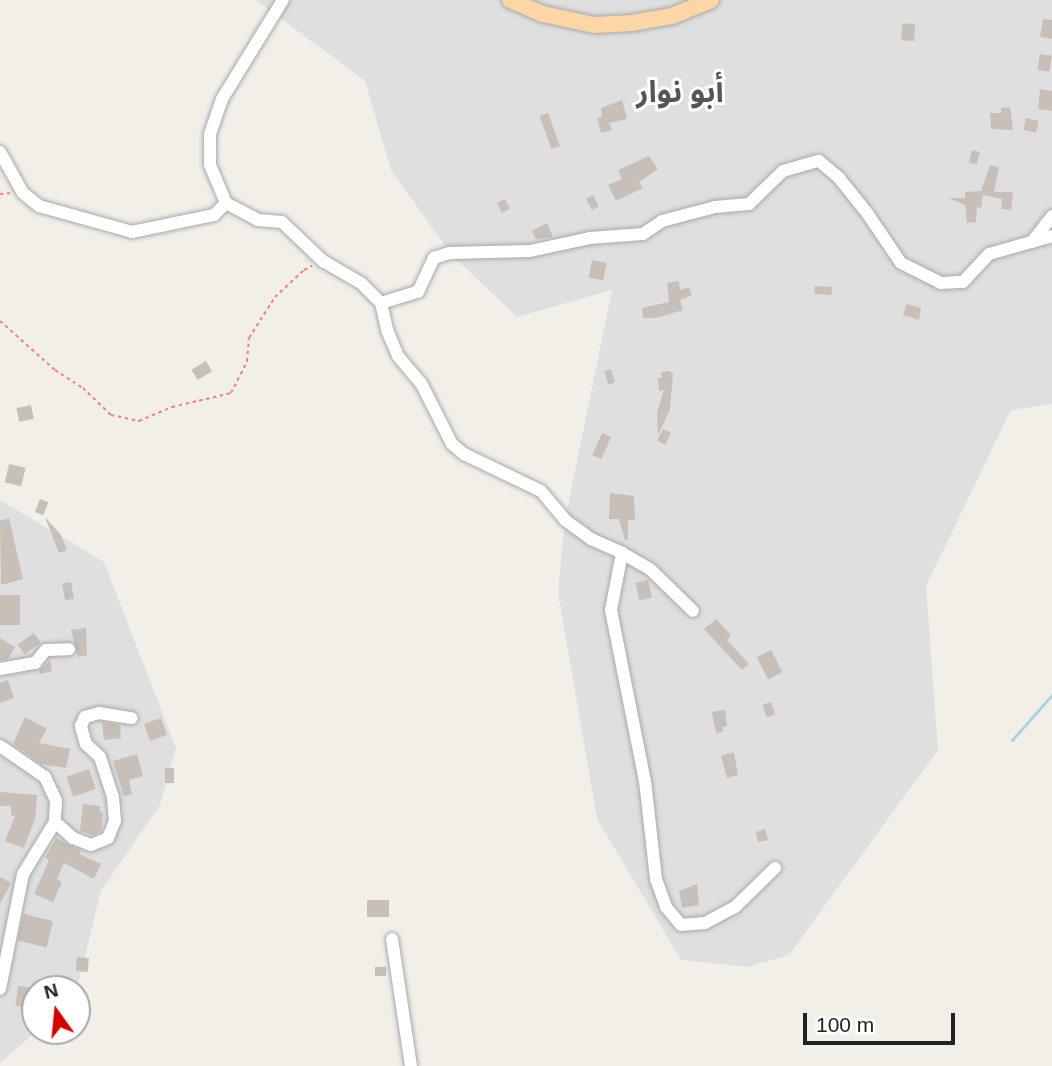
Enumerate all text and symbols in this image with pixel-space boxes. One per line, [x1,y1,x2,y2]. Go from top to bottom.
district label: أبو نوار [636,74,724,110]
north arrow [21,975,91,1045]
text: N [42,979,60,1003]
scale bar [807,1000,959,1044]
text: 100 m [816,1013,874,1036]

